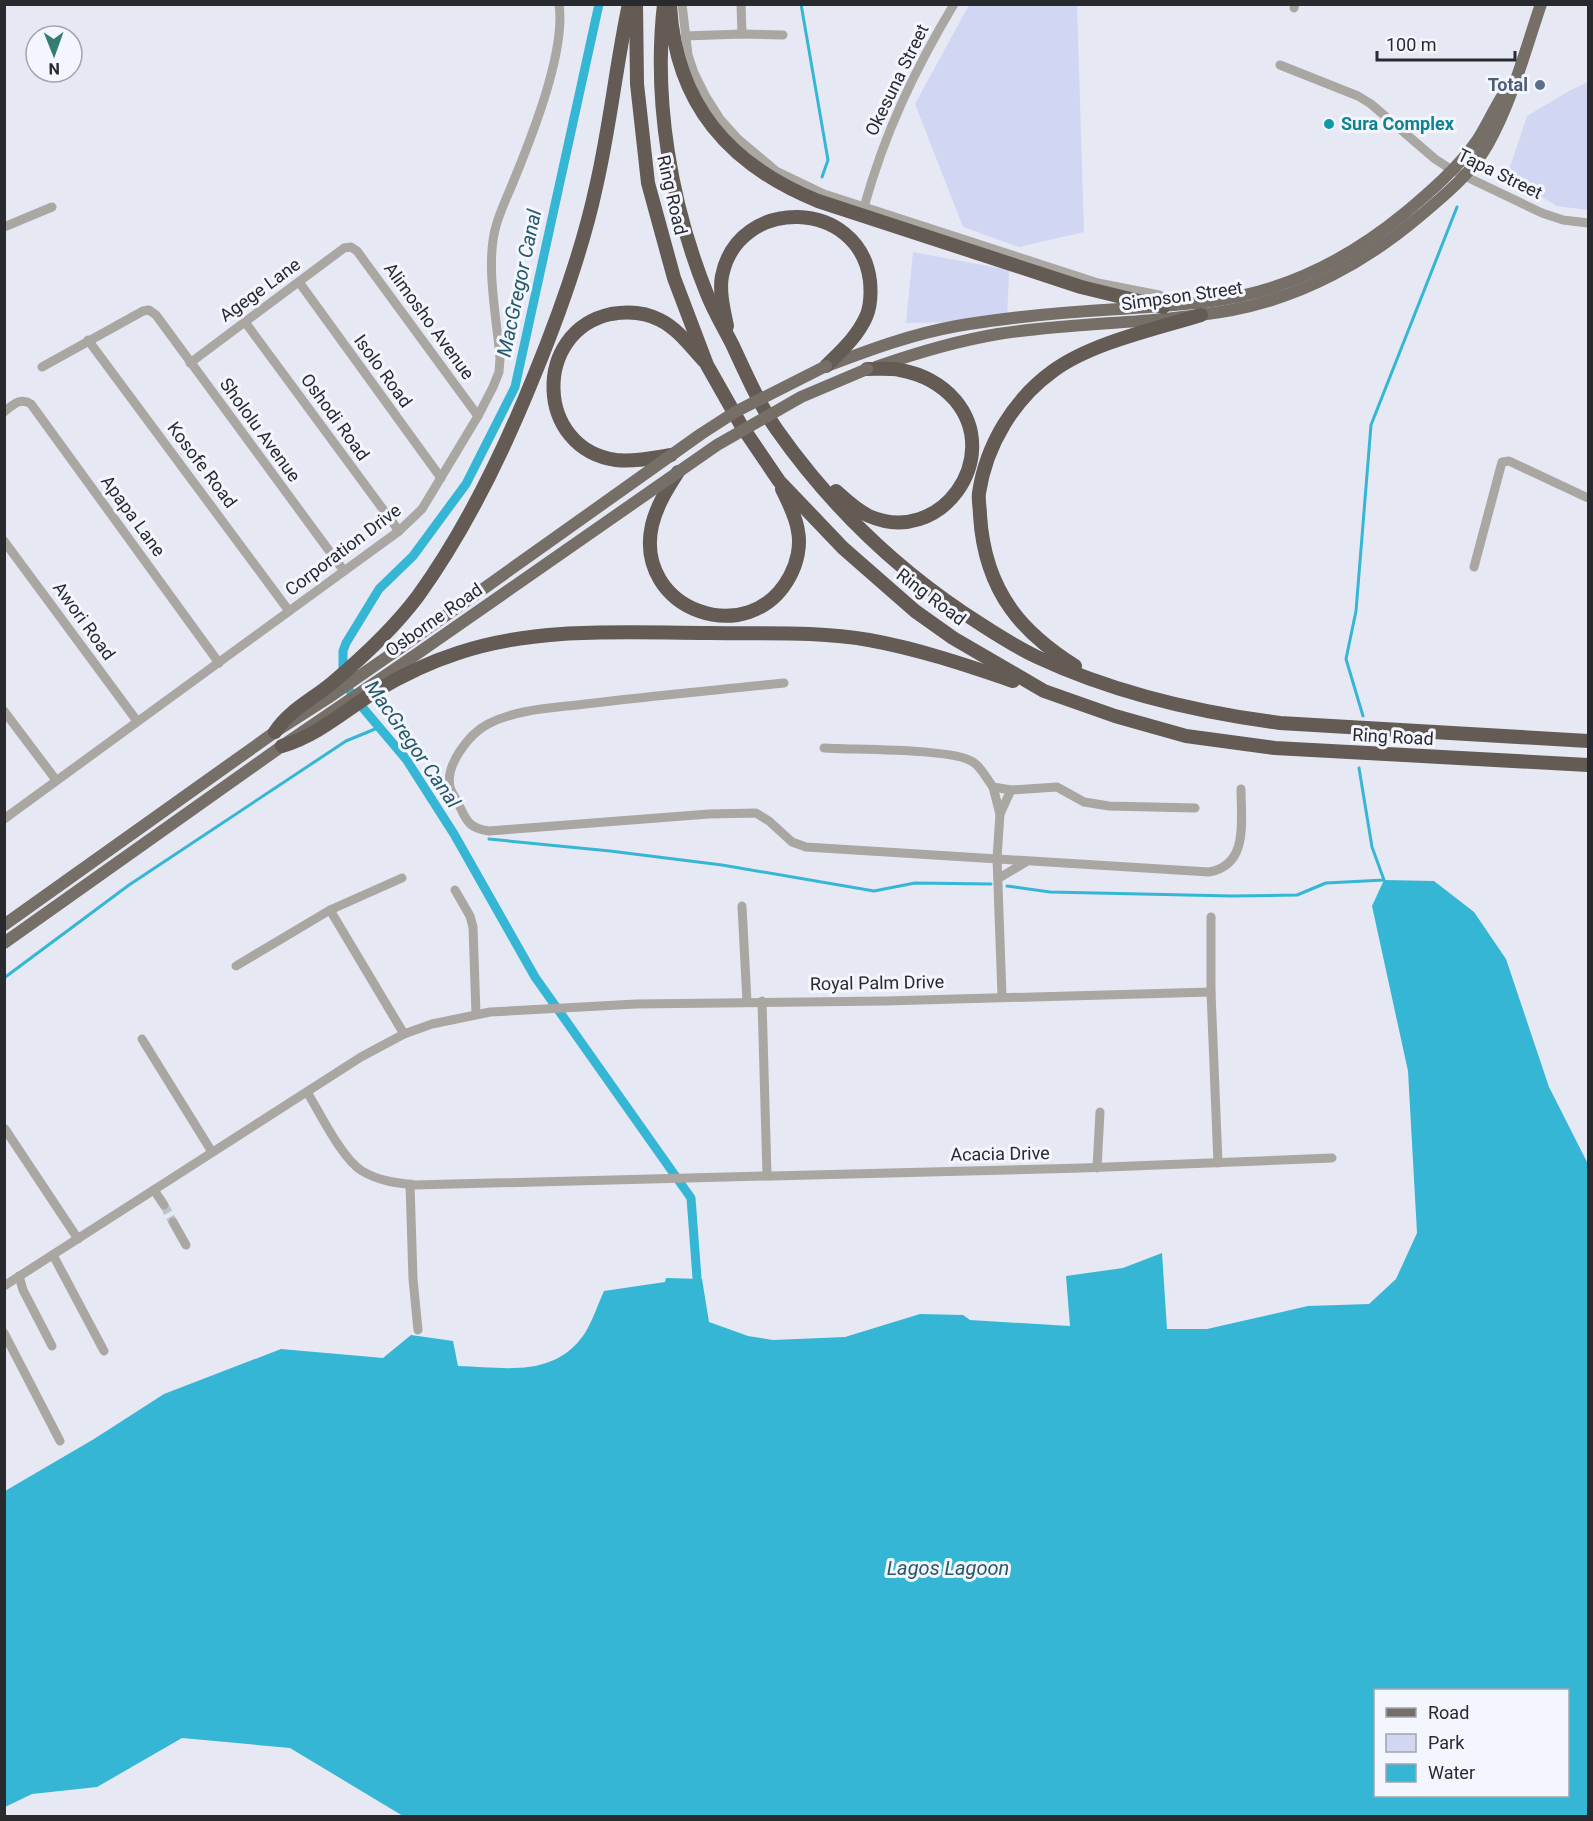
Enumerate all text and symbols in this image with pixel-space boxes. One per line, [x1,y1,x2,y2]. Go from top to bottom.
street label: Okesuna Street [860,20,933,139]
north arrow [24,24,84,84]
scale bar [1377,24,1515,62]
text: 100 m [1386,34,1437,55]
text: N [48,59,60,78]
place label: Total [1488,74,1528,95]
marker: Total [1533,78,1547,92]
place label: Sura Complex [1341,113,1455,134]
marker: Sura Complex [1322,117,1336,131]
street label: Tapa Street [1455,144,1546,203]
street label: Ring Road [653,153,692,237]
water label: MacGregor Canal [492,207,546,359]
street label: Agege Lane [215,253,304,326]
street label: Alimosho Avenue [380,258,479,383]
street label: Simpson Street [1120,277,1244,314]
street label: Isolo Road [350,330,417,411]
street label: Oshodi Road [297,369,374,464]
street label: Shololu Avenue [216,374,305,486]
street label: Kosofe Road [163,418,242,512]
street label: Apapa Lane [97,471,170,560]
street label: Corporation Drive [281,499,405,600]
street label: Ring Road [893,564,970,629]
street label: Awori Road [49,578,120,664]
street label: Osborne Road [381,578,486,661]
water label: MacGregor Canal [360,676,466,813]
street label: Ring Road [1352,724,1434,749]
street label: Royal Palm Drive [810,971,944,994]
street label: Acacia Drive [950,1142,1050,1165]
water label: Lagos Lagoon [887,1556,1009,1580]
legend [1374,1689,1569,1797]
text: Road [1428,1702,1469,1723]
text: Park [1428,1732,1465,1753]
text: Water [1428,1762,1475,1783]

